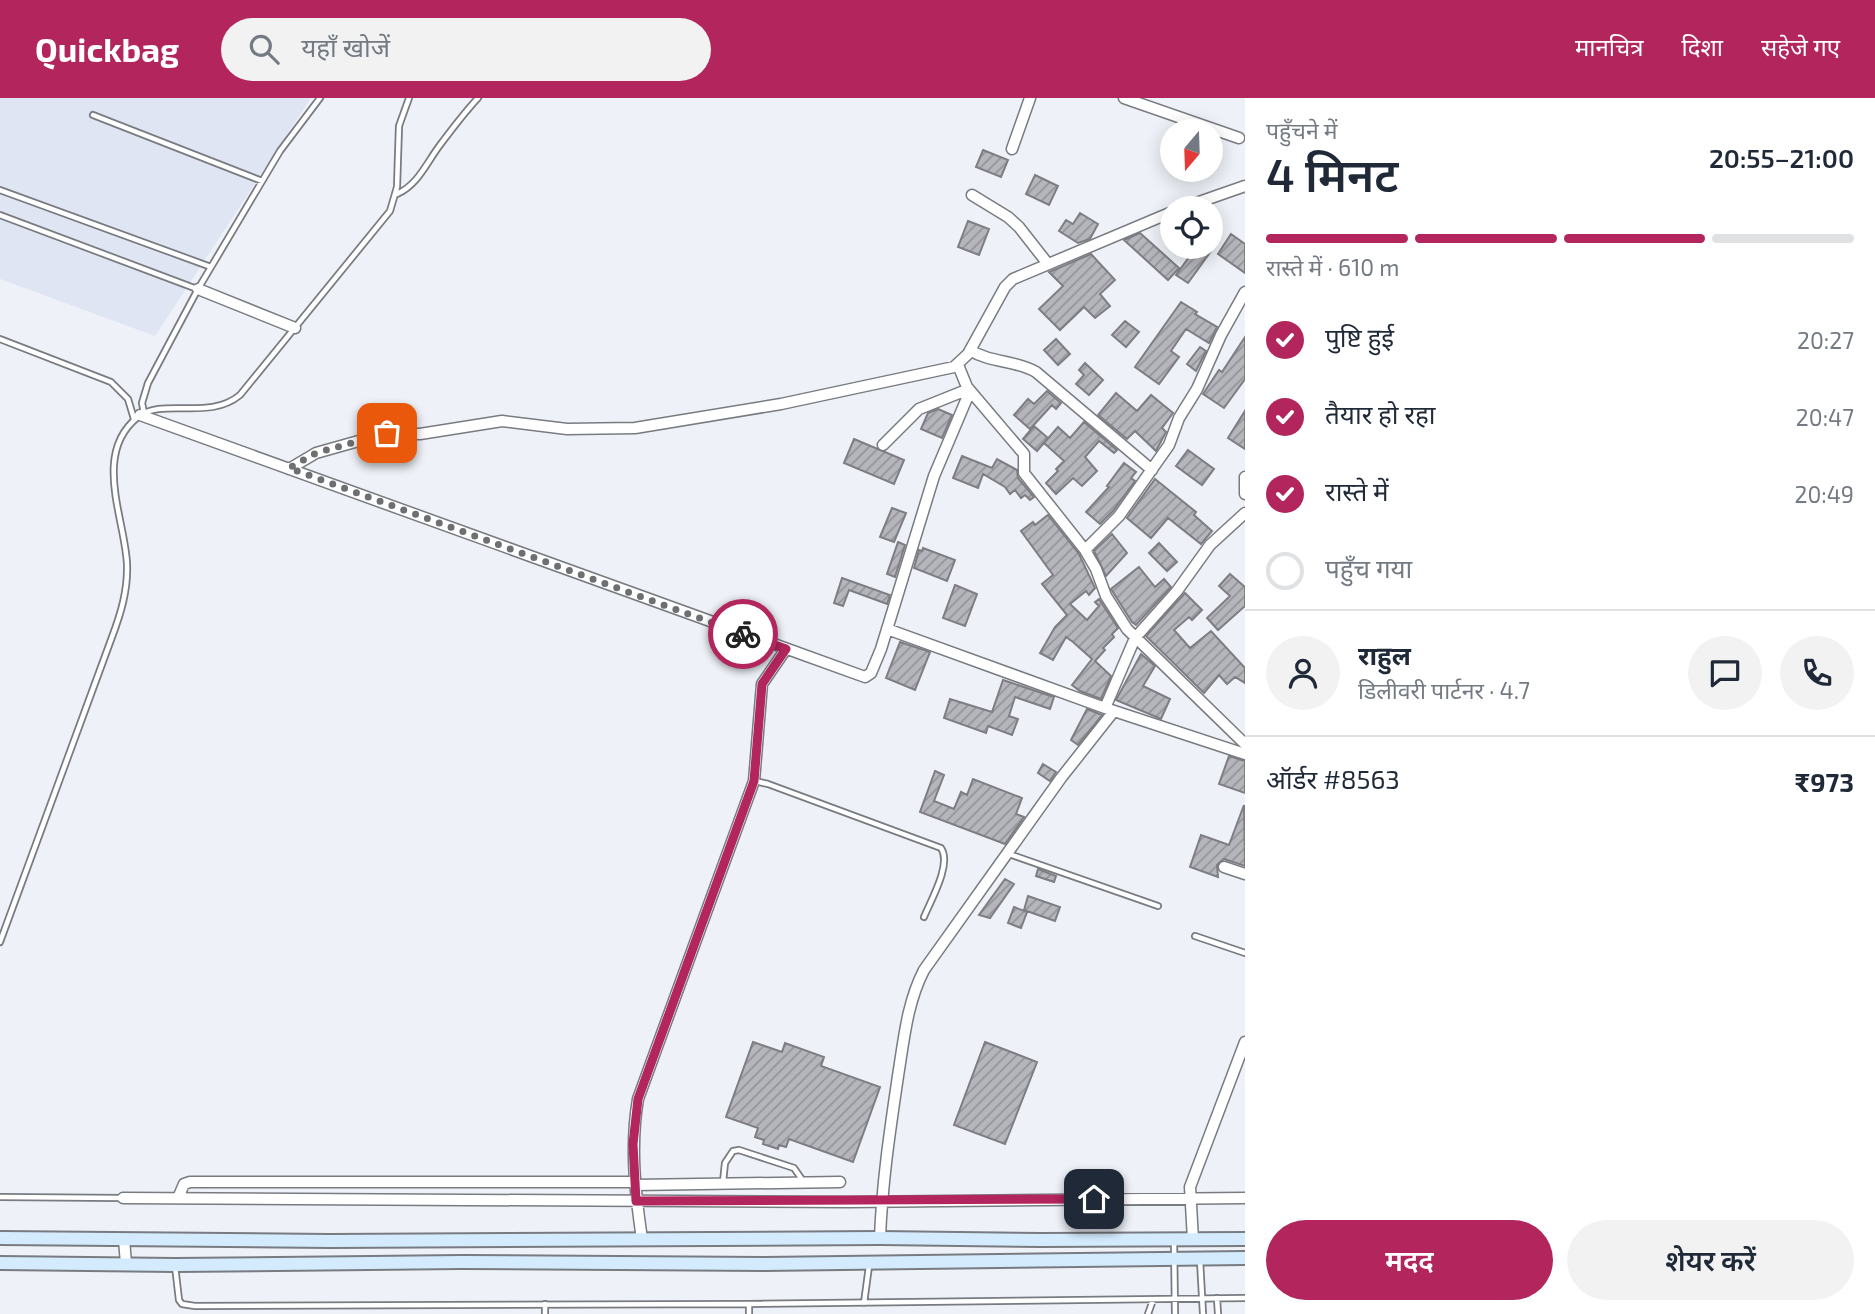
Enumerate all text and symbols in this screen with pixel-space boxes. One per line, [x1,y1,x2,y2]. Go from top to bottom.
search box [221,18,711,81]
text: Quickbag [35,29,179,69]
icon: search [245,30,283,68]
text: यहाँ खोजें [301,31,390,62]
text: मानचित्र [1575,32,1644,61]
text: दिशा [1682,32,1723,61]
text: सहेजे गए [1761,32,1840,61]
text: पहुँचने में [1266,116,1338,144]
north arrow [1160,119,1223,182]
map controls [1160,119,1223,259]
text: 20:55–21:00 [1709,142,1854,173]
text: 4 मिनट [1266,146,1398,201]
button: locate [1160,196,1223,259]
text: रास्ते में · 610 m [1266,253,1399,281]
icon: check [1266,321,1304,359]
text: पुष्टि हुई [1325,321,1394,352]
text: 20:27 [1797,326,1854,354]
icon: check [1266,398,1304,436]
text: तैयार हो रहा [1325,398,1436,429]
pin [357,403,417,463]
text: 20:47 [1796,403,1854,431]
icon: bag [368,414,406,452]
icon: check [1266,475,1304,513]
text: रास्ते में [1325,475,1389,506]
text: 20:49 [1794,480,1854,508]
text: पहुँच गया [1325,552,1412,583]
courier [708,599,778,669]
icon: bike [724,615,762,653]
button: person [1266,636,1340,710]
button: chat [1688,636,1762,710]
button: phone [1780,636,1854,710]
text: राहुल [1358,639,1411,670]
text: डिलीवरी पार्टनर · 4.7 [1358,676,1530,704]
text: ऑर्डर #8563 [1266,763,1400,794]
text: ₹973 [1795,766,1854,797]
pin [1064,1169,1124,1229]
icon: home [1075,1180,1113,1218]
button: मदद [1266,1220,1553,1300]
button: शेयर करें [1567,1220,1854,1300]

